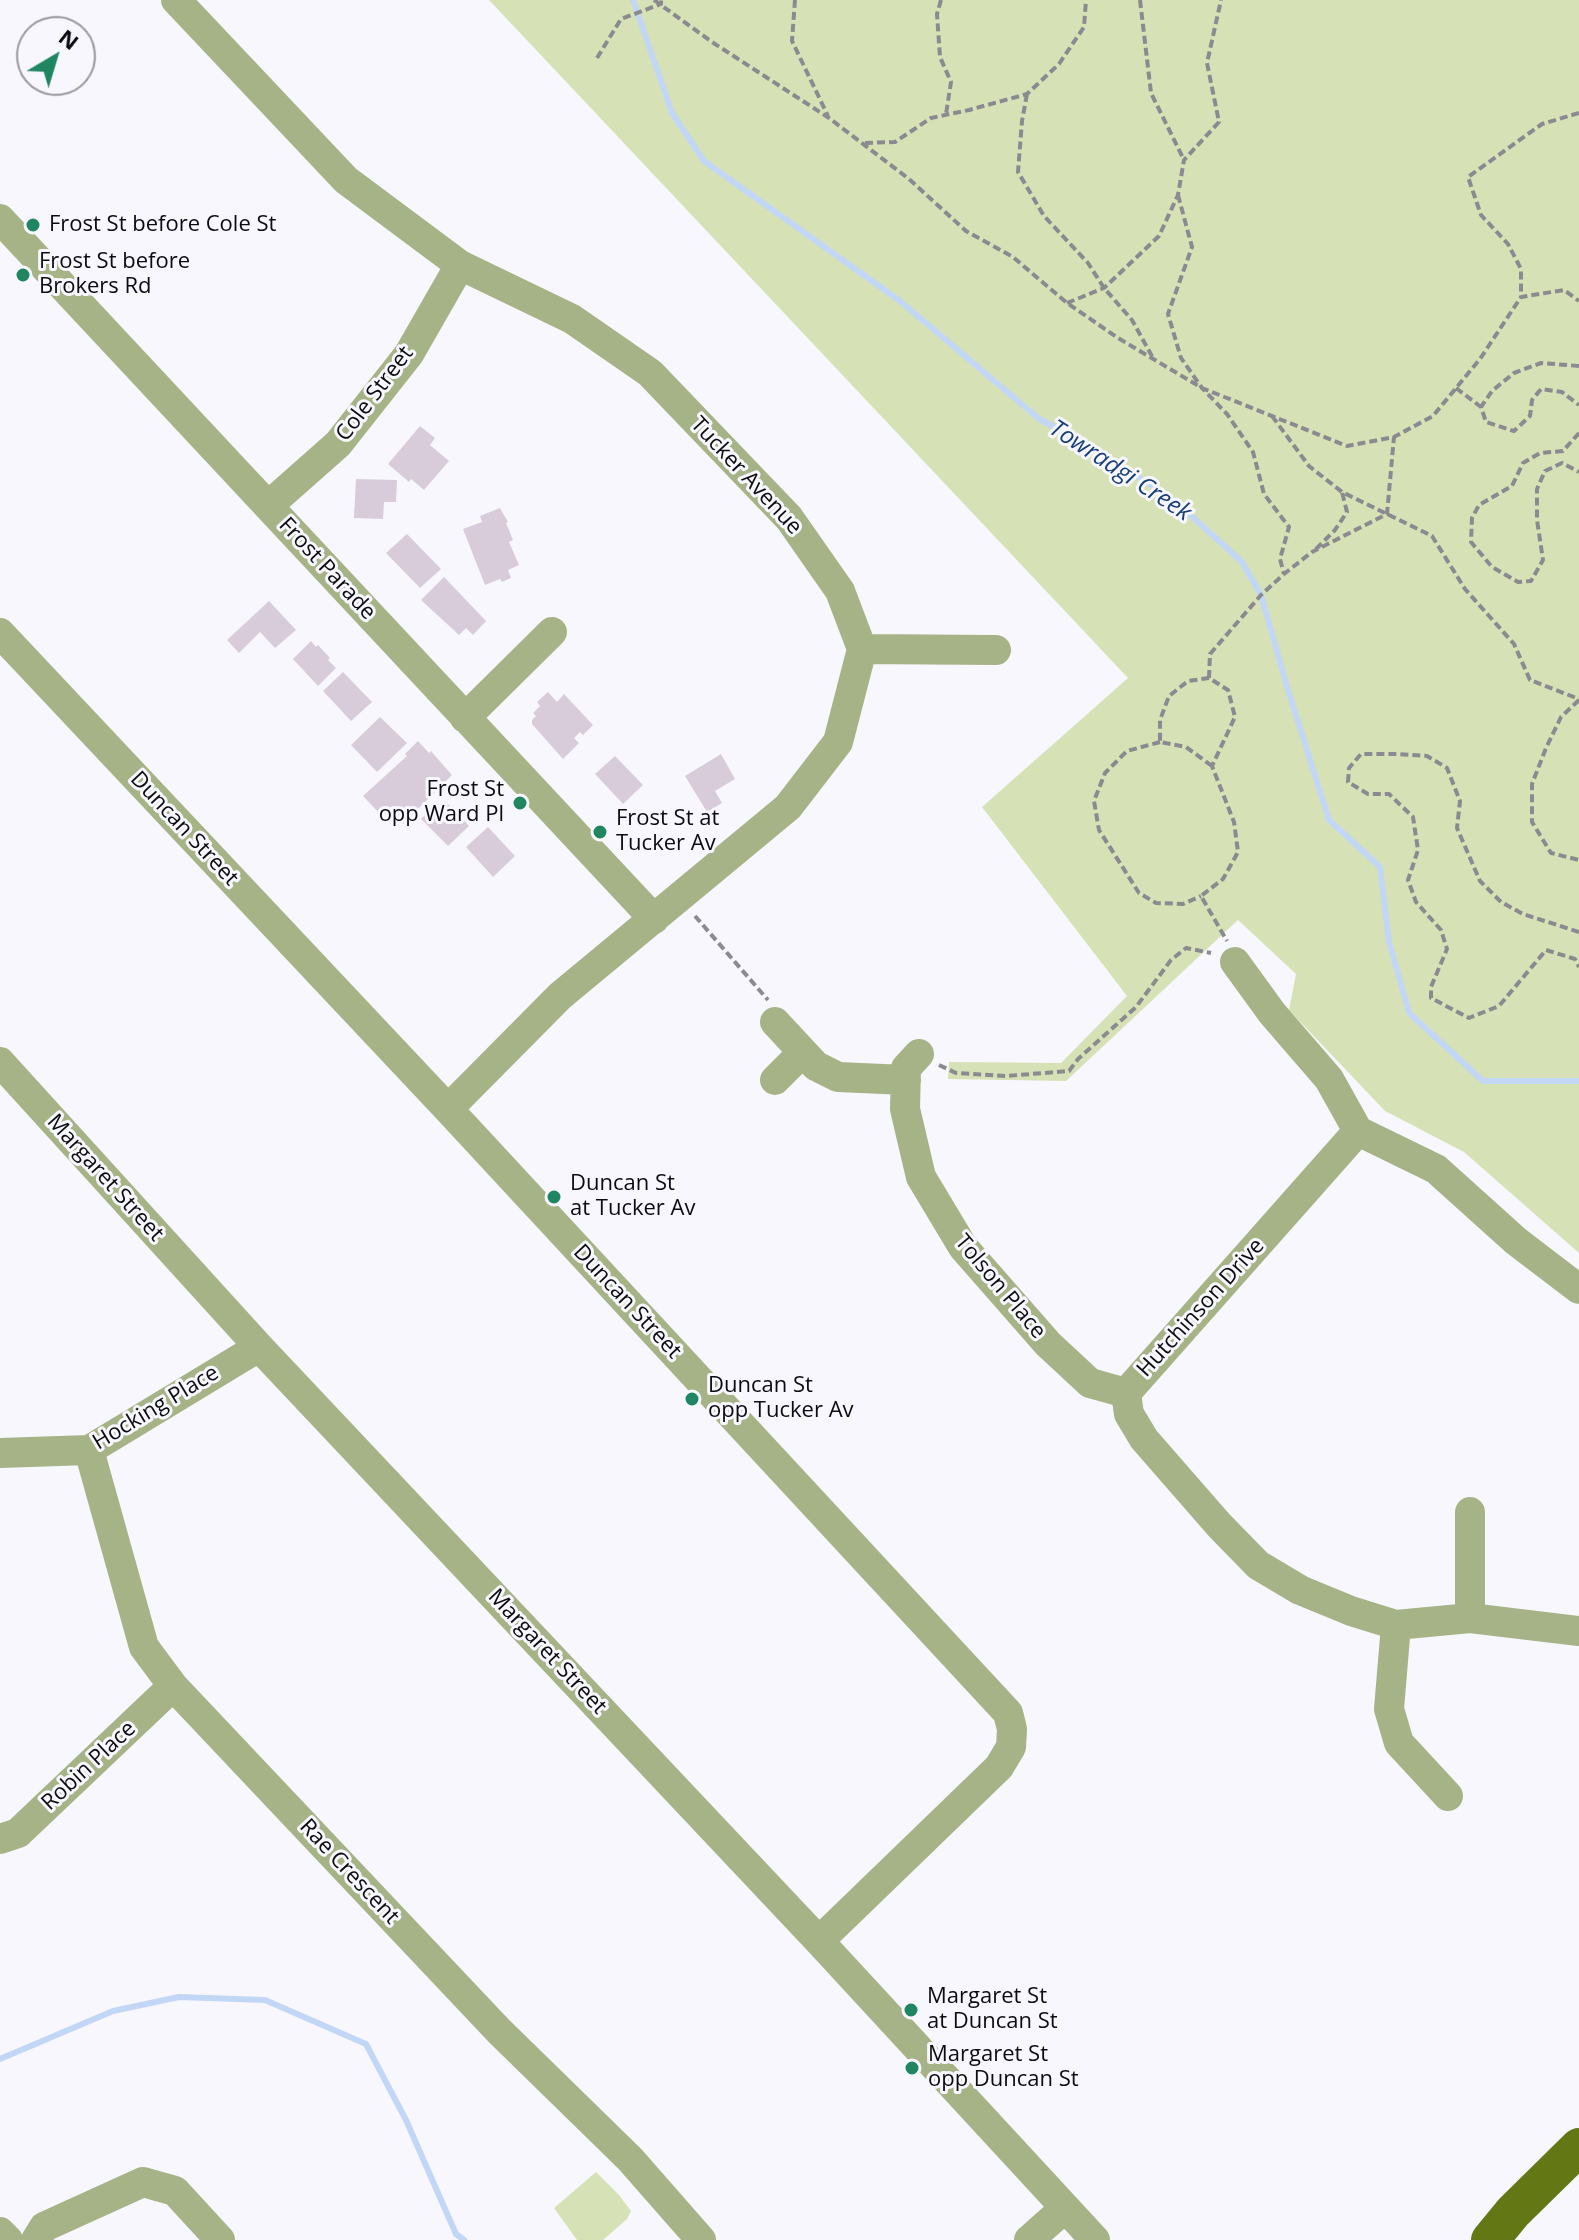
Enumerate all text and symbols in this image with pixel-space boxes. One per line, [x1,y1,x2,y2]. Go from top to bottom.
north arrow [16,16,96,96]
text: N [53,21,86,56]
place label: Frost St before Cole St [49,212,276,238]
marker: Frost St before Cole St [24,216,42,234]
place label: Frost St before Brokers Rd [39,249,190,300]
marker: Frost St before Brokers Rd [14,266,32,284]
street label: Cole Street [331,341,419,447]
street label: Tucker Avenue [685,412,807,540]
water label: Towradgi Creek [1044,414,1196,528]
street label: Frost Parade [273,512,381,626]
street label: Duncan Street [124,766,244,892]
place label: Frost St opp Ward Pl [379,777,504,828]
marker: Frost St opp Ward Pl [511,794,529,812]
place label: Frost St at Tucker Av [616,806,719,858]
marker: Frost St at Tucker Av [591,823,609,841]
street label: Margaret Street [41,1109,169,1247]
place label: Duncan St at Tucker Av [570,1171,695,1222]
marker: Duncan St at Tucker Av [545,1188,563,1206]
street label: Tolson Place [949,1230,1051,1344]
street label: Hutchinson Drive [1132,1233,1270,1383]
street label: Duncan Street [567,1239,687,1365]
street label: Hocking Place [88,1360,224,1456]
place label: Duncan St opp Tucker Av [708,1373,854,1424]
marker: Duncan St opp Tucker Av [683,1390,701,1408]
street label: Margaret Street [482,1584,612,1720]
street label: Robin Place [37,1716,141,1816]
street label: Rae Crescent [294,1814,404,1930]
place label: Margaret St at Duncan St [927,1984,1058,2036]
marker: Margaret St at Duncan St [902,2001,920,2019]
place label: Margaret St opp Duncan St [928,2042,1079,2094]
marker: Margaret St opp Duncan St [903,2059,921,2077]

